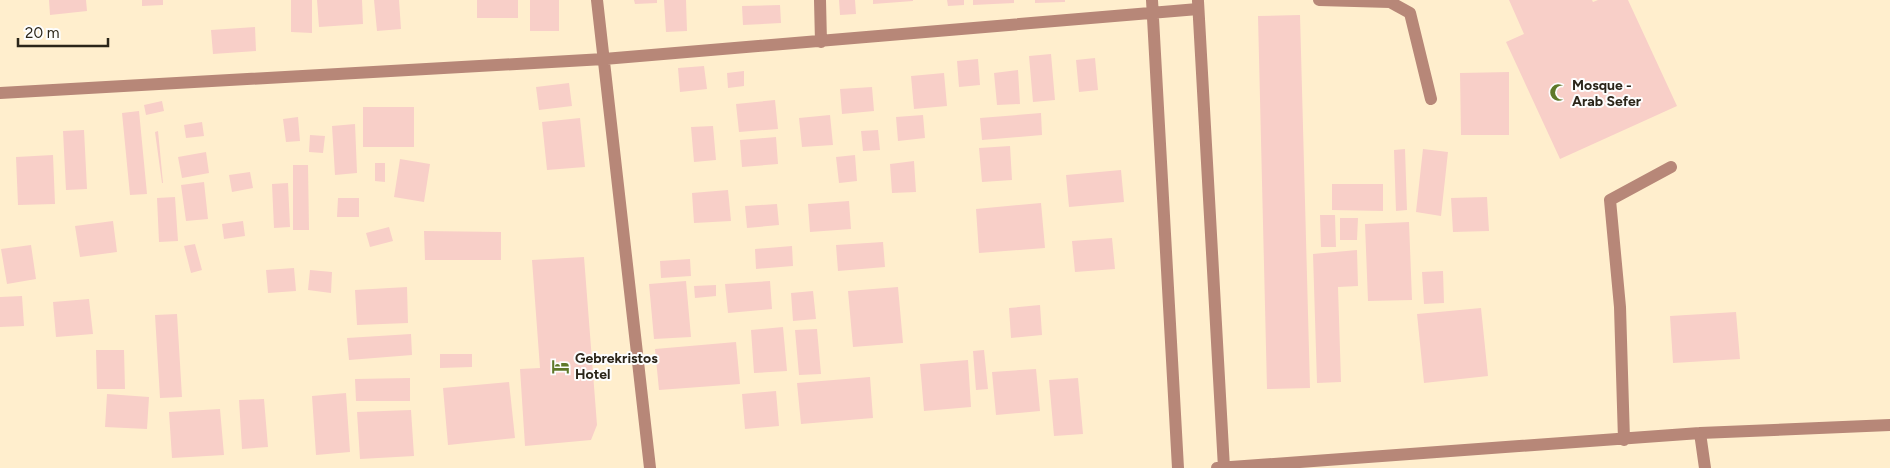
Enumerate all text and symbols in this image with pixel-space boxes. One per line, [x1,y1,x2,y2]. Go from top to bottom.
scale bar [18,15,108,47]
text: 20 m [25,24,59,42]
place label: Mosque - Arab Sefer [1572,77,1642,110]
mosque icon: Mosque - Arab Sefer [1548,83,1568,103]
place label: Gebrekristos Hotel [575,350,658,383]
hotel icon: Gebrekristos Hotel [551,356,571,376]

